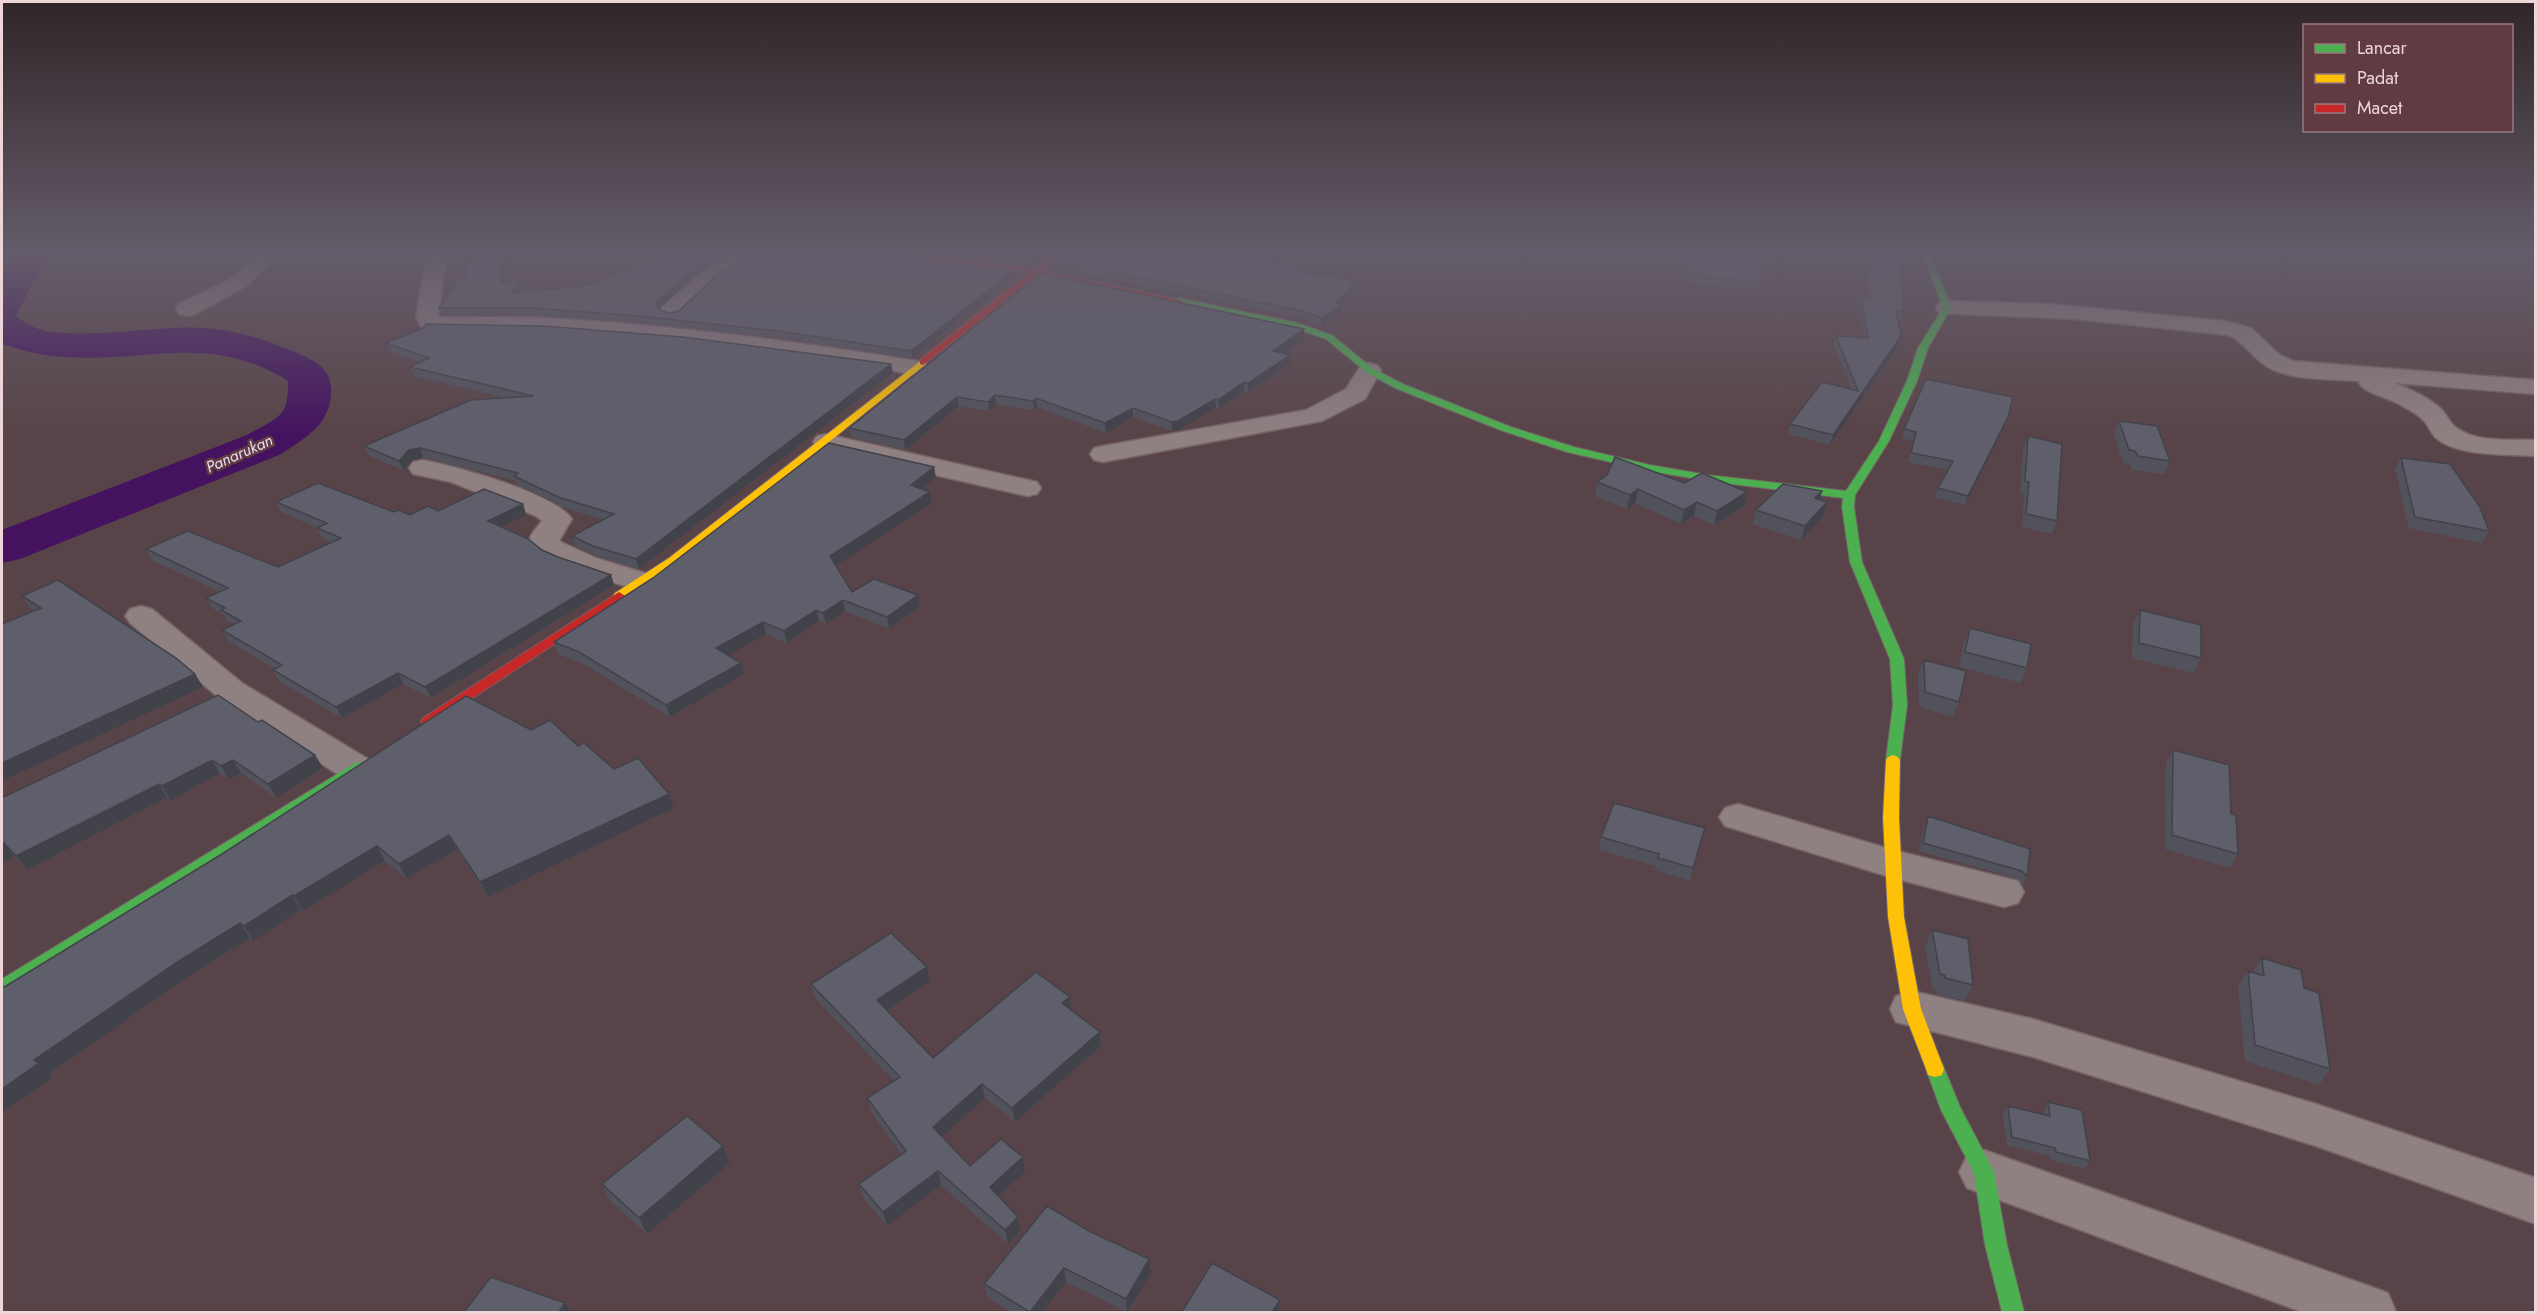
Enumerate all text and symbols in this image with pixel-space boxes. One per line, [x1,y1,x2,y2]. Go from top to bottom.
legend [2303,24,2513,132]
text: Lancar [2357,35,2407,61]
text: Padat [2357,65,2399,91]
text: Macet [2357,95,2403,121]
water label: Panarukan [202,428,276,478]

